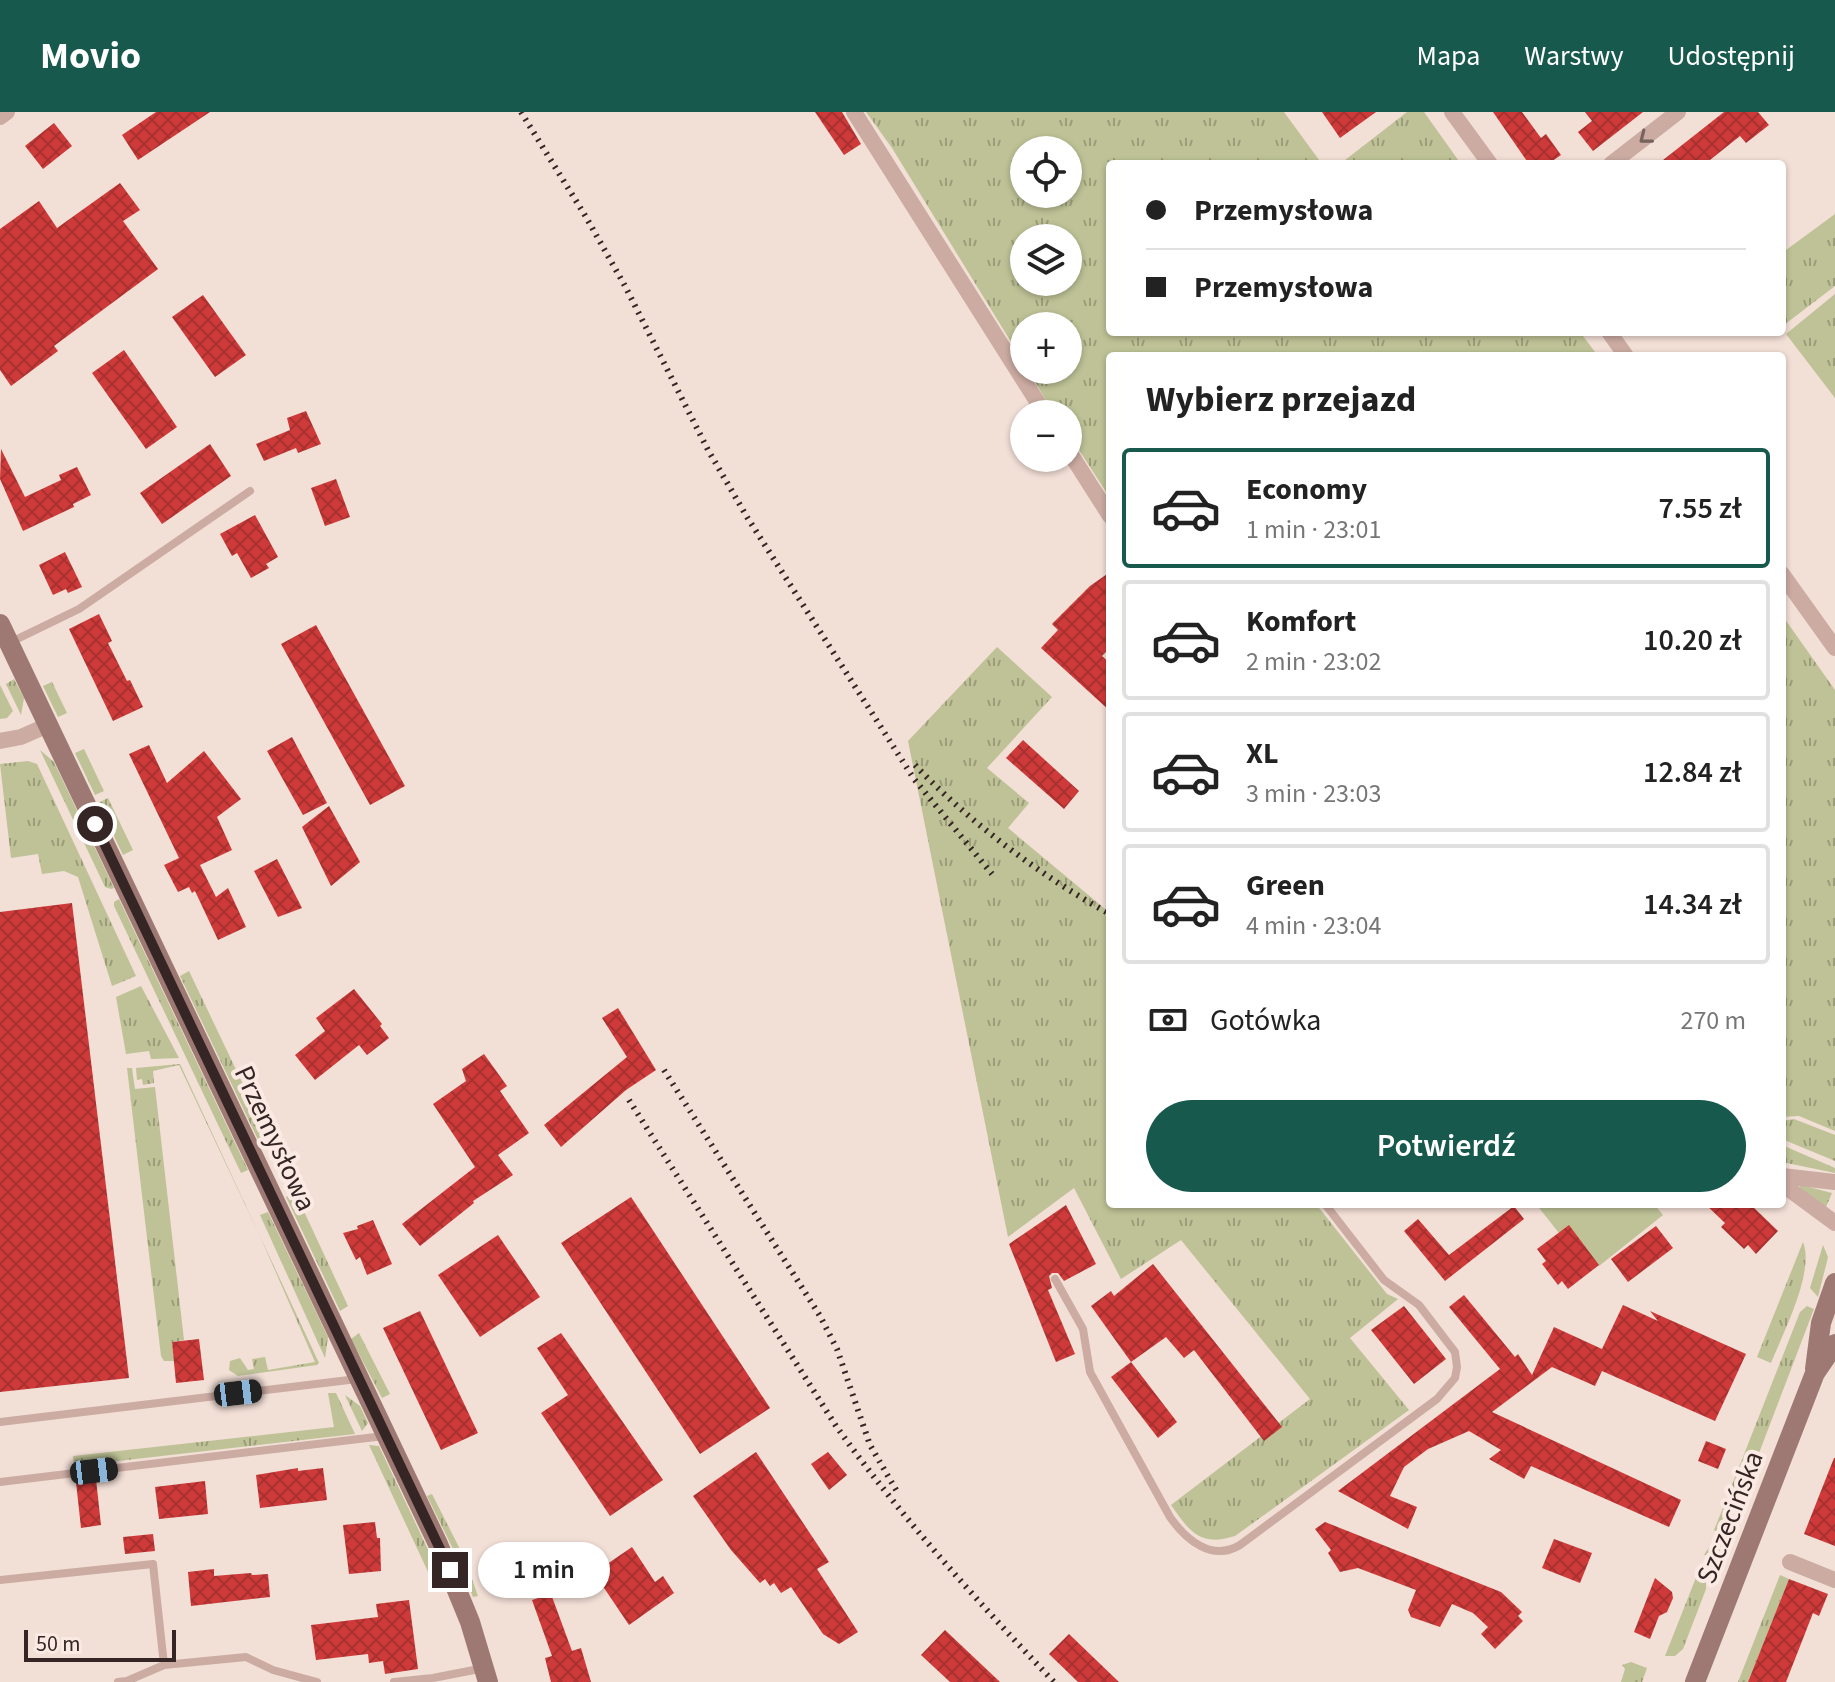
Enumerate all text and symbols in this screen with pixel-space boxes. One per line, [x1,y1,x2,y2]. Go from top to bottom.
text: Movio [40,29,141,83]
text: Mapa [1417,36,1480,76]
text: Warstwy [1524,36,1623,76]
text: Udostępnij [1667,36,1795,76]
one-way arrow [1640,128,1654,143]
map controls [1010,136,1082,472]
button: locate [1010,136,1082,208]
text: Przemysłowa [1194,189,1373,232]
button: layers [1010,224,1082,296]
text: Przemysłowa [1194,266,1373,309]
button: + [1010,312,1082,384]
text: Wybierz przejazd [1146,374,1416,425]
button: − [1010,400,1082,472]
text: Economy [1246,468,1367,511]
icon: car [1150,472,1222,544]
text: 7.55 zł [1658,487,1742,530]
text: 1 min · 23:01 [1246,511,1381,548]
text: Komfort [1246,600,1356,643]
icon: car [1150,604,1222,676]
text: 10.20 zł [1643,619,1742,662]
text: 2 min · 23:02 [1246,643,1381,680]
text: XL [1246,732,1279,775]
icon: car [1150,736,1222,808]
text: 12.84 zł [1643,751,1742,794]
text: 3 min · 23:03 [1246,775,1381,812]
route start [77,806,113,842]
text: Green [1246,864,1325,907]
icon: car [1150,868,1222,940]
text: 14.34 zł [1643,883,1742,926]
text: 4 min · 23:04 [1246,907,1381,944]
icon: cash [1146,998,1190,1042]
text: Gotówka [1210,999,1321,1042]
text: 270 m [1680,1002,1746,1039]
street label: Przemysłowa [224,1059,326,1218]
button: Potwierdź [1146,1100,1746,1192]
car [213,1378,263,1408]
street label: Szczecińska [1686,1445,1774,1590]
car [69,1456,119,1486]
callout: 1 min [478,1542,610,1598]
text: 1 min [513,1551,575,1588]
route end [432,1552,468,1588]
scale bar [24,1626,176,1662]
text: 50 m [36,1628,81,1660]

